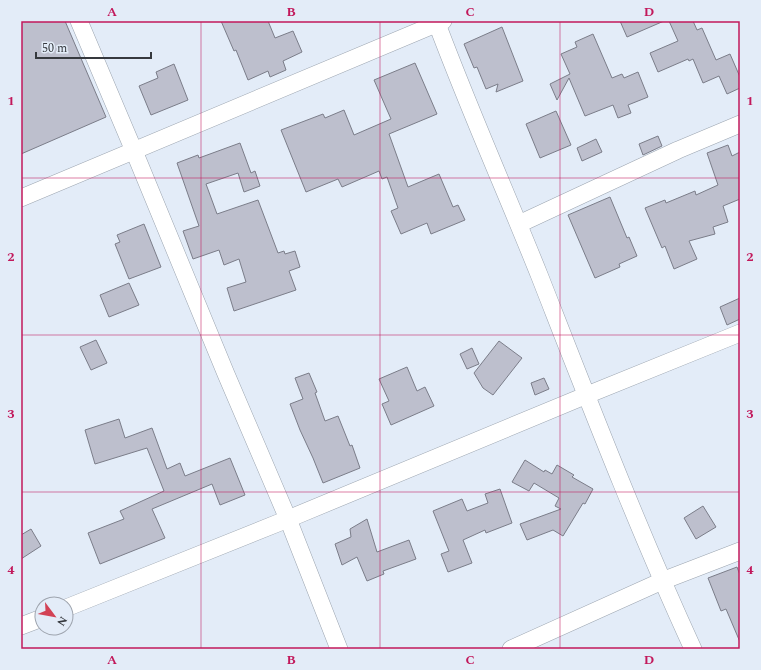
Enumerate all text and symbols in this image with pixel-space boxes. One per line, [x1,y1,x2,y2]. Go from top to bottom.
text: A [107,2,117,22]
text: B [286,2,296,22]
text: C [465,2,475,22]
text: D [644,2,654,22]
scale bar [36,34,151,60]
text: 50 m [42,39,67,58]
text: 1 [7,91,15,111]
text: 1 [746,91,754,111]
text: 2 [7,247,15,267]
text: 2 [746,247,754,267]
text: 3 [7,404,15,424]
text: 3 [746,404,754,424]
text: 4 [7,560,15,580]
text: 4 [746,560,754,580]
north arrow [34,596,74,636]
text: N [52,613,72,629]
text: A [107,650,117,670]
text: B [286,650,296,670]
text: C [465,650,475,670]
text: D [644,650,654,670]

